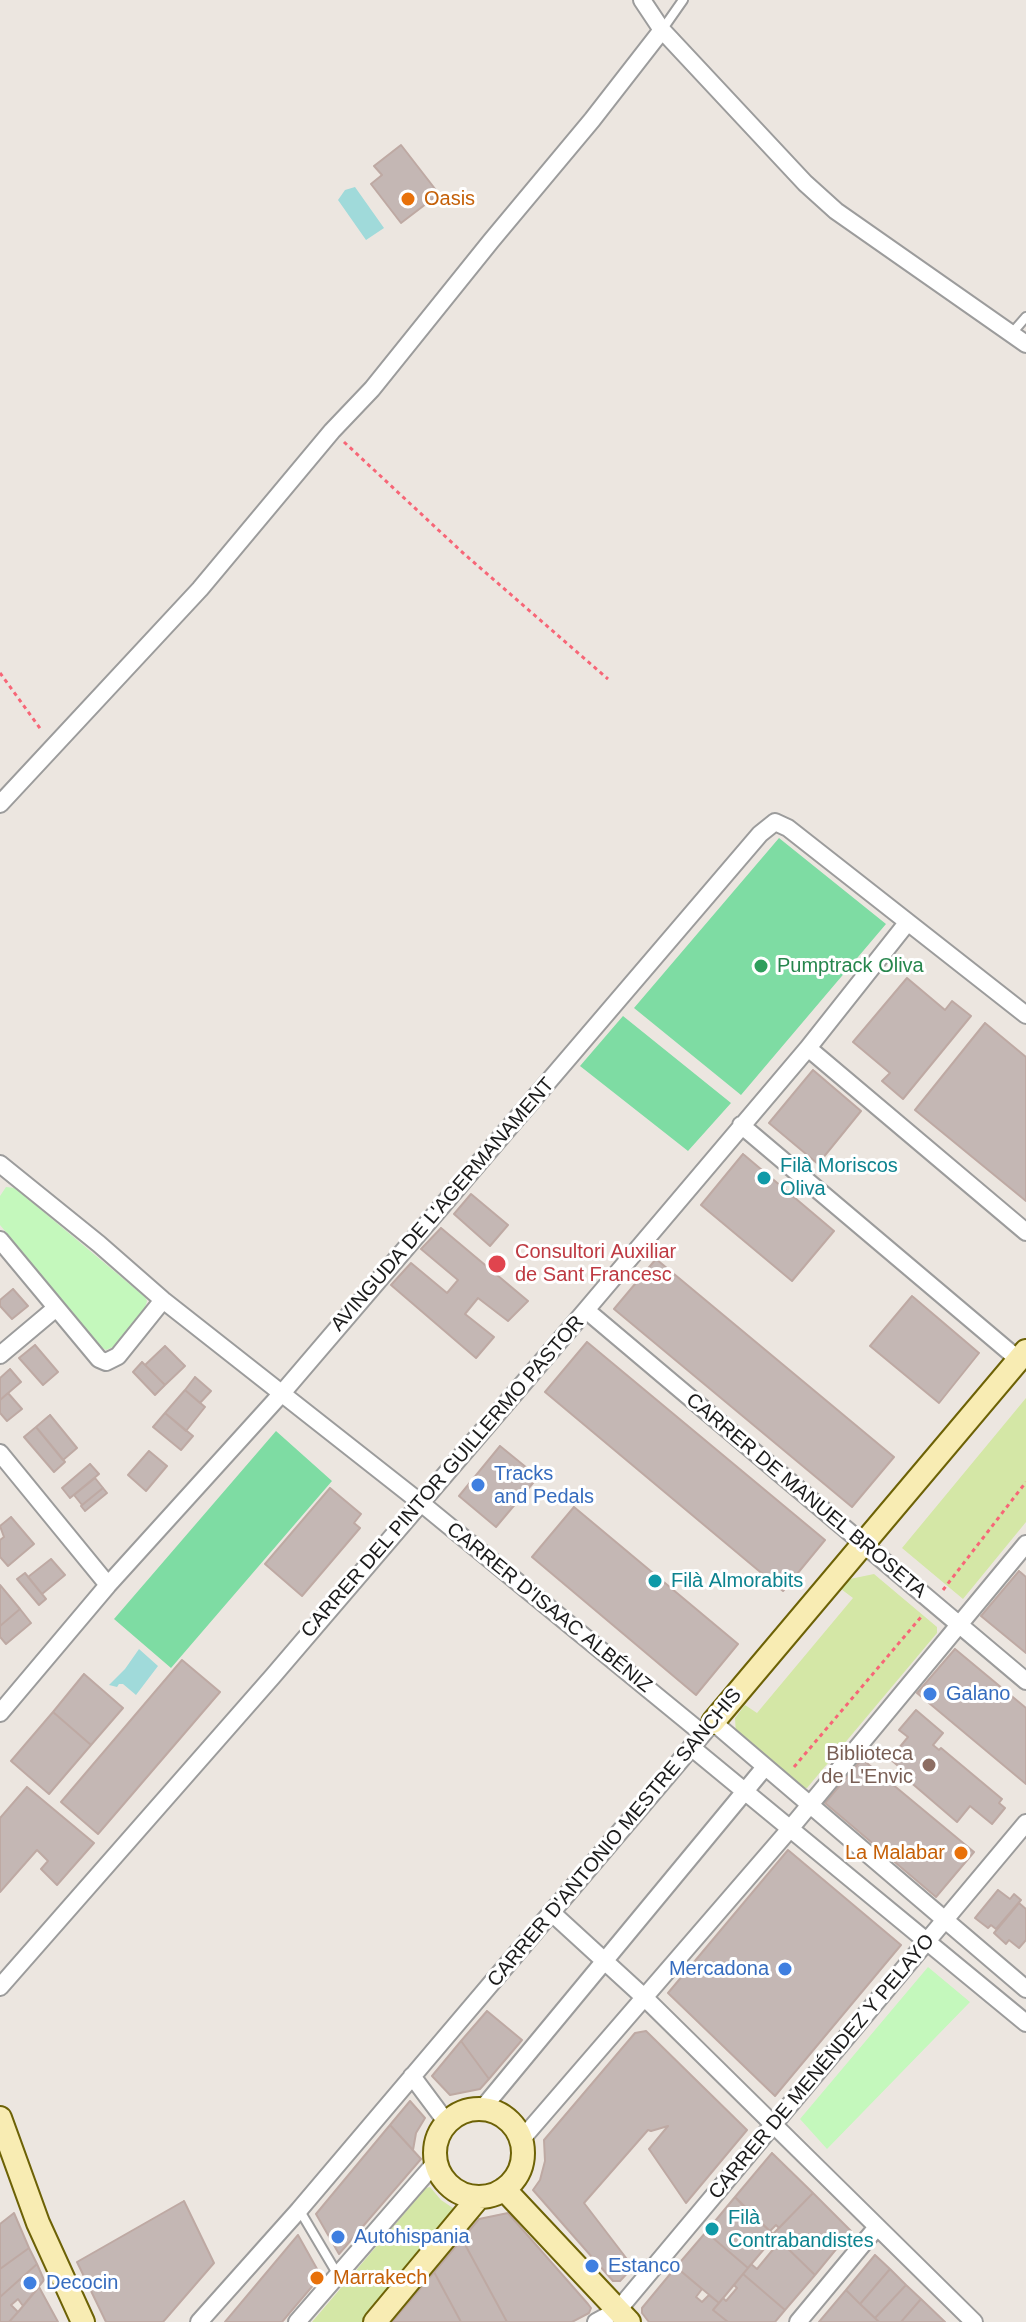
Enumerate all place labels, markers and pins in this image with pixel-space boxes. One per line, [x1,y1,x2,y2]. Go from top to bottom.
place label: Oasis [424,187,475,211]
marker: Oasis [399,190,417,208]
place label: Pumptrack Oliva [777,954,924,978]
marker: Pumptrack Oliva [752,957,770,975]
place label: Filà Moriscos Oliva [780,1154,898,1201]
marker: Filà Moriscos Oliva [755,1169,773,1187]
place label: Consultori Auxiliar de Sant Francesc [515,1240,676,1287]
marker: Consultori Auxiliar de Sant Francesc [486,1253,508,1275]
place label: Tracks and Pedals [494,1462,594,1509]
marker: Tracks and Pedals [469,1476,487,1494]
place label: Filà Almorabits [671,1569,803,1593]
marker: Filà Almorabits [646,1572,664,1590]
place label: Galano [946,1682,1010,1706]
marker: Galano [921,1685,939,1703]
place label: Biblioteca de L'Envic [821,1742,913,1789]
marker: Biblioteca de L'Envic [920,1756,938,1774]
place label: La Malabar [845,1841,945,1865]
marker: La Malabar [952,1844,970,1862]
place label: Mercadona [669,1957,769,1981]
marker: Mercadona [776,1960,794,1978]
place label: Filà Contrabandistes [728,2206,874,2253]
marker: Filà Contrabandistes [703,2220,721,2238]
place label: Autohispania [354,2225,470,2249]
marker: Autohispania [329,2228,347,2246]
place label: Estanco [608,2254,680,2278]
marker: Estanco [583,2257,601,2275]
place label: Marrakech [333,2266,427,2290]
marker: Marrakech [308,2269,326,2287]
place label: Decocin [46,2271,118,2295]
marker: Decocin [21,2274,39,2292]

